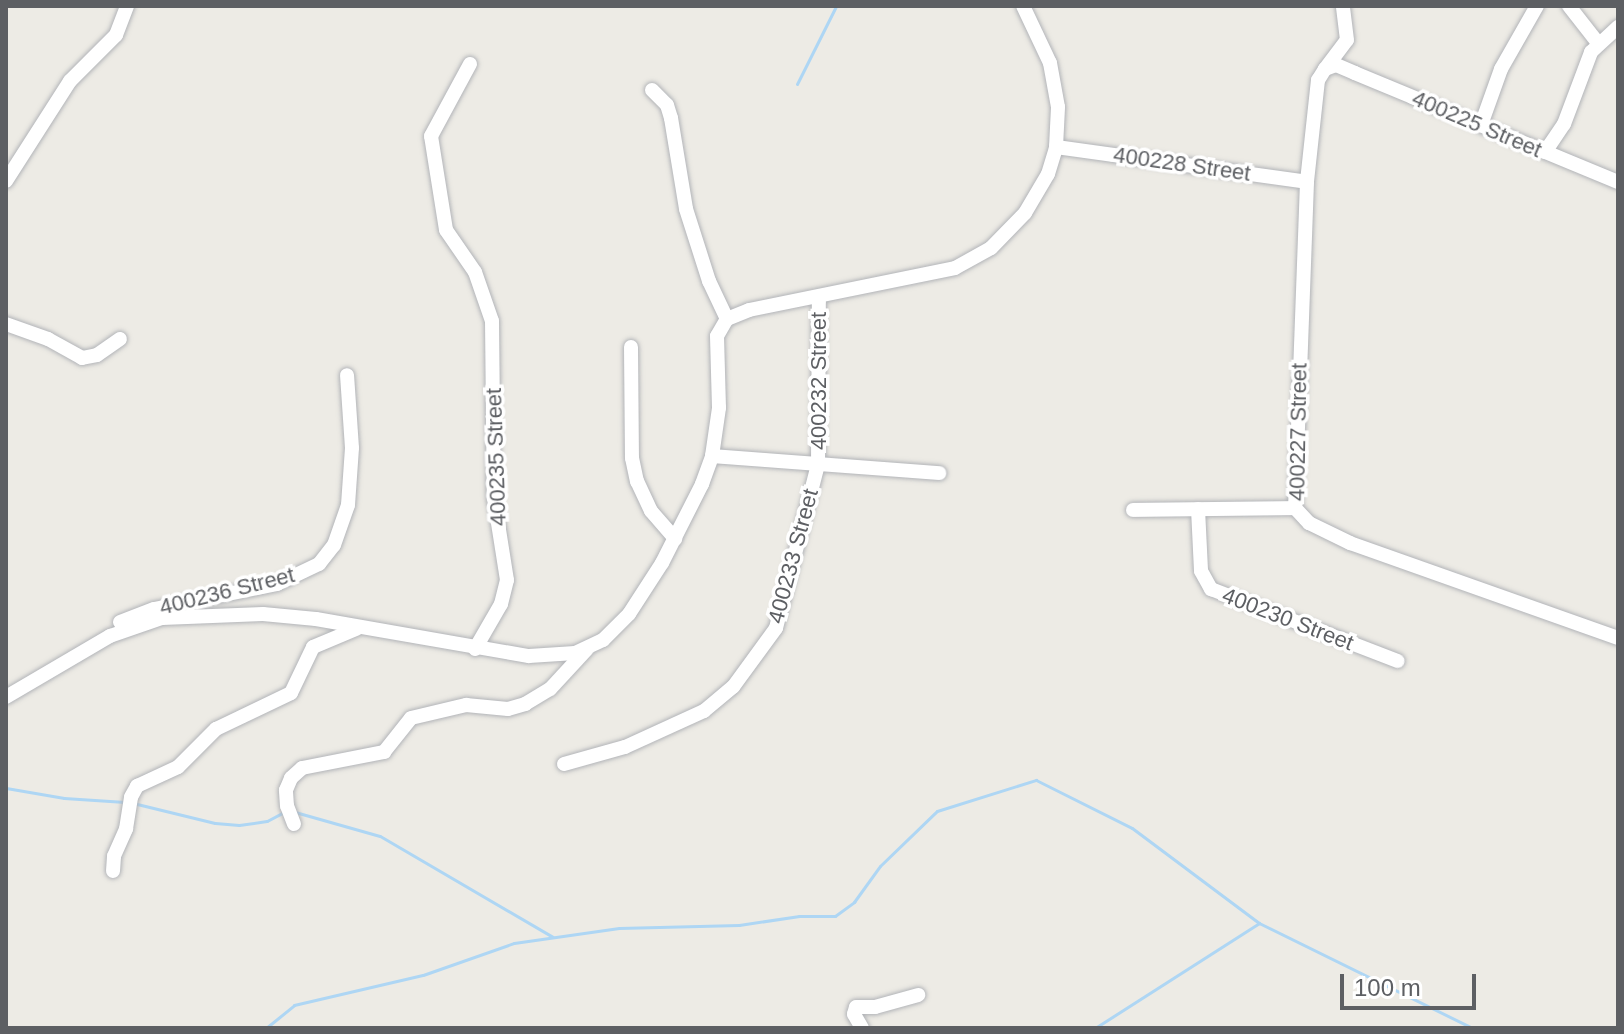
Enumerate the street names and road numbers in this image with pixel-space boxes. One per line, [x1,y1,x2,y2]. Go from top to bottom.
street label: 400225 Street [1408,85,1546,163]
street label: 400228 Street [1112,141,1252,187]
street label: 400232 Street [806,312,832,450]
street label: 400227 Street [1284,363,1312,501]
street label: 400235 Street [480,387,512,527]
street label: 400233 Street [762,486,824,626]
street label: 400236 Street [157,561,297,621]
street label: 400230 Street [1219,582,1357,656]

